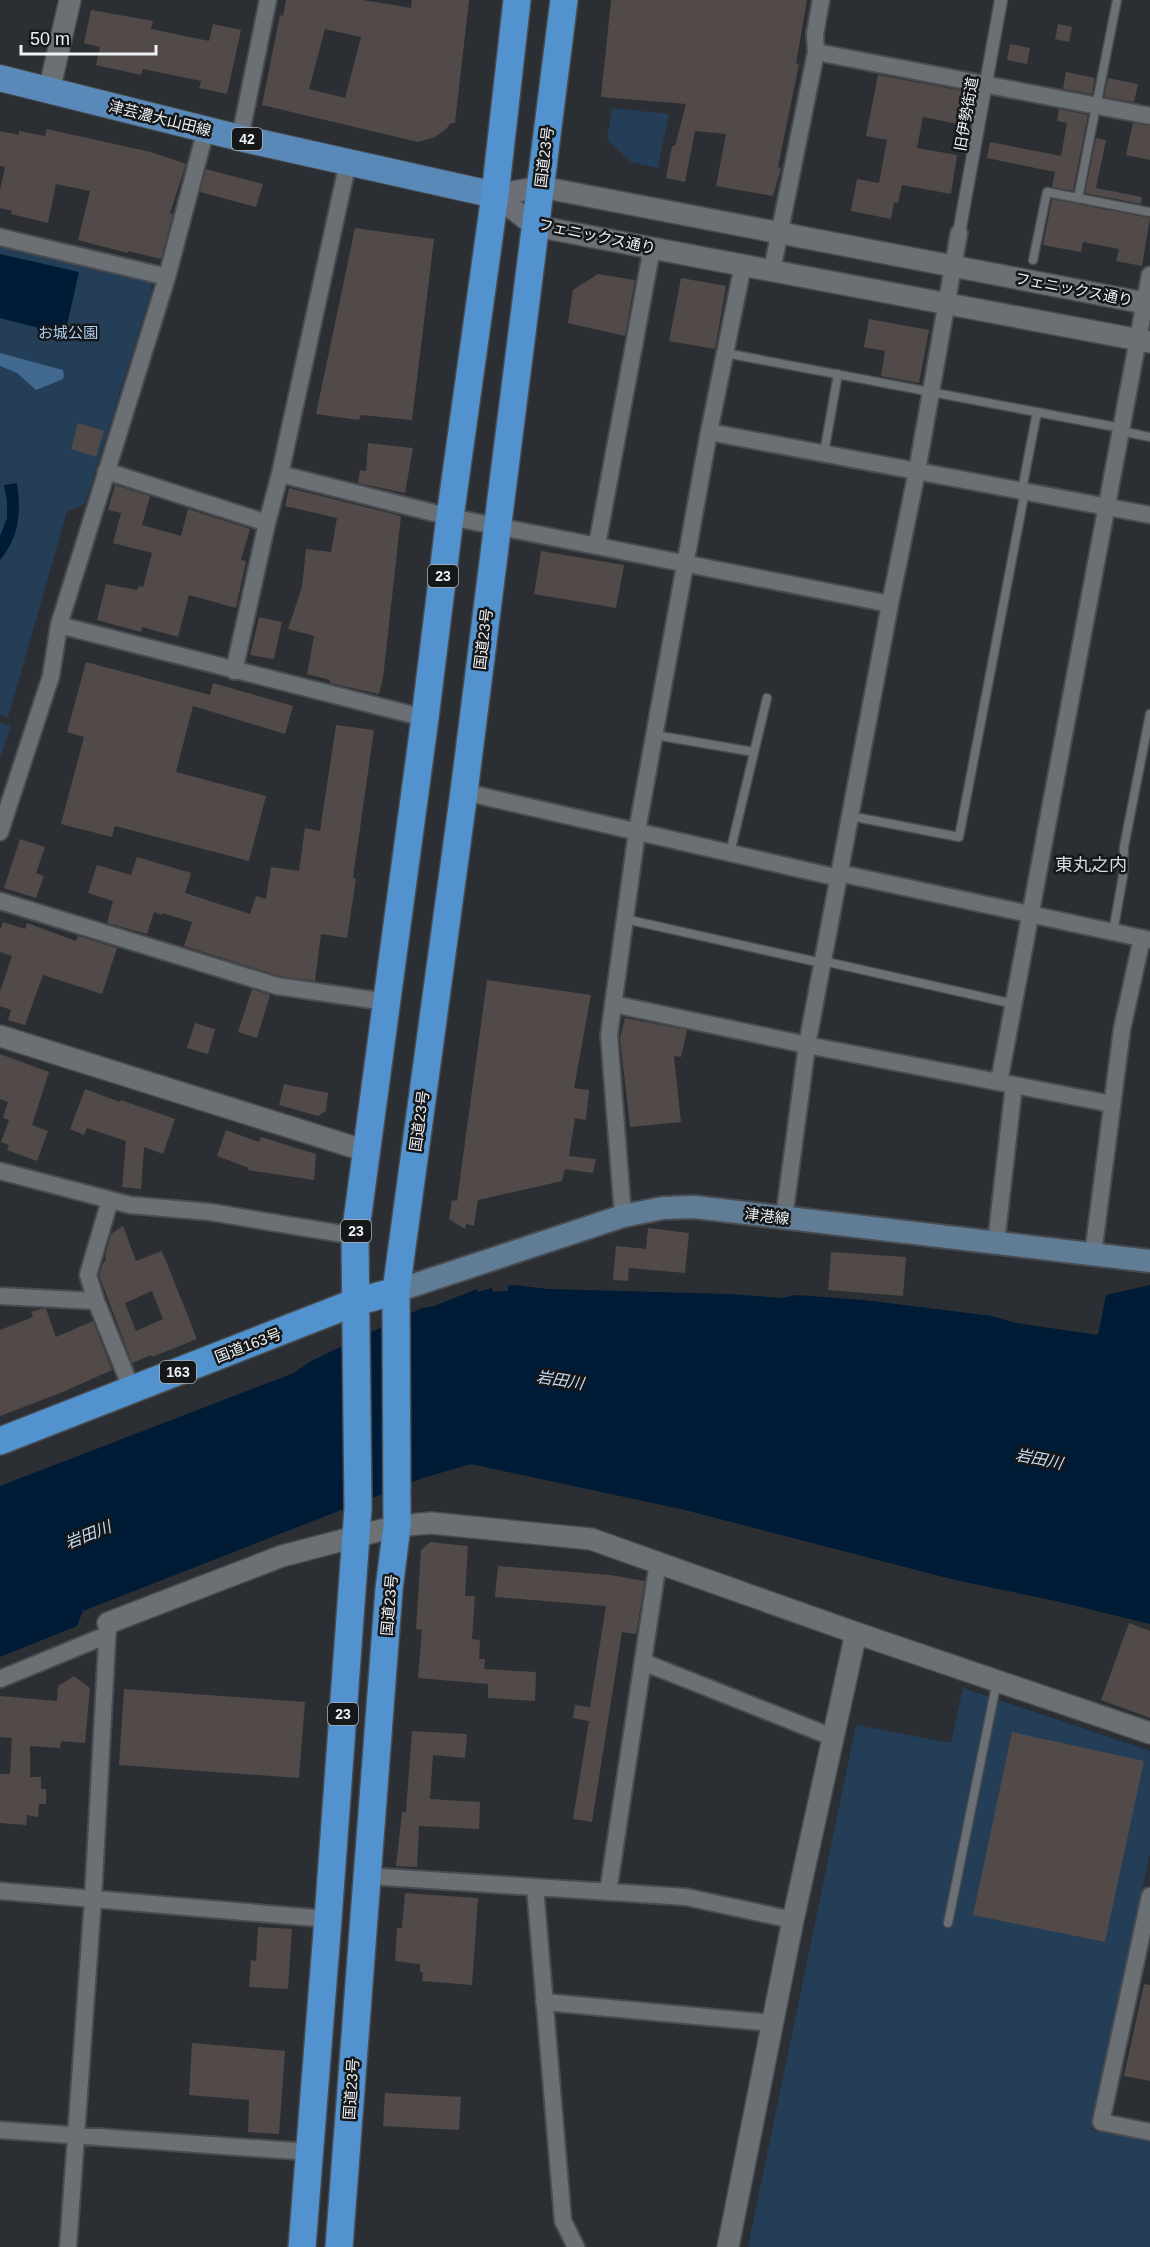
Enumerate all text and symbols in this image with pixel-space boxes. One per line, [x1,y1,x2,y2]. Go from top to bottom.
scale bar [21,18,156,56]
text: 50 m [30,29,70,49]
street label: 旧伊勢街道 [951,76,981,152]
street label: 津芸濃大山田線 [107,97,213,139]
street label: 国道23号 [532,125,556,189]
road number: 42 [232,128,262,150]
street label: フェニックス通り [537,215,657,257]
street label: フェニックス通り [1014,269,1134,309]
park label: お城公園 [38,324,98,341]
road number: 23 [428,565,458,587]
street label: 国道23号 [471,607,495,671]
district label: 東丸之内 [1055,855,1127,875]
street label: 国道23号 [406,1089,432,1153]
street label: 津港線 [744,1205,790,1227]
road number: 23 [341,1220,371,1242]
street label: 国道163号 [212,1325,284,1365]
road number: 163 [160,1361,196,1383]
water label: 岩田川 [535,1368,587,1392]
water label: 岩田川 [1014,1446,1066,1472]
water label: 岩田川 [63,1517,115,1552]
street label: 国道23号 [378,1574,400,1636]
road number: 23 [328,1703,358,1725]
street label: 国道23号 [340,2058,362,2120]

